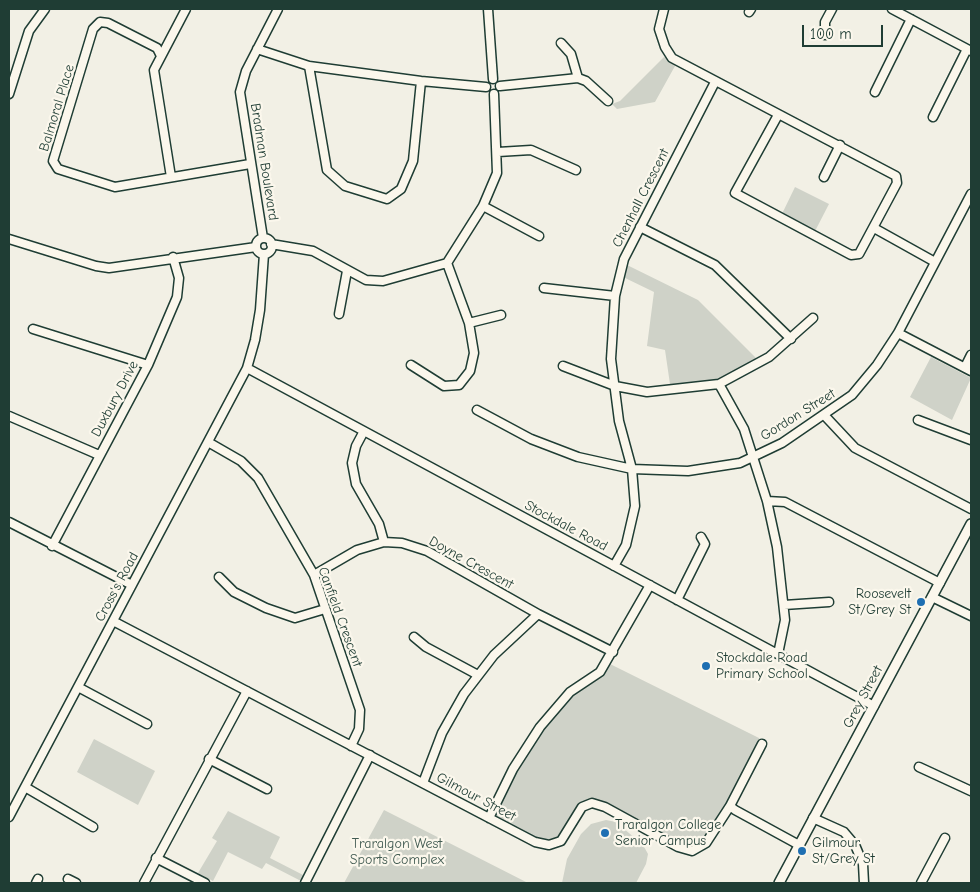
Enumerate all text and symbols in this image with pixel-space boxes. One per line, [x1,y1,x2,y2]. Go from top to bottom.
scale bar [805,15,886,47]
text: 100 m [810,25,852,43]
street label: Balmoral Place [36,62,78,154]
street label: Bradman Boulevard [246,102,282,222]
street label: Chenhall Crescent [609,146,673,250]
street label: Duxbury Drive [88,358,142,440]
street label: Gordon Street [758,385,838,445]
street label: Stockdale Road [522,497,610,555]
street label: Doyne Crescent [426,533,516,593]
street label: Cross's Road [92,549,142,625]
street label: Canfield Crescent [314,565,366,669]
place label: Roosevelt St/Grey St [848,586,911,618]
marker: Roosevelt St/Grey St [915,596,927,608]
place label: Stockdale Road Primary School [716,650,808,682]
marker: Stockdale Road Primary School [700,660,712,672]
street label: Grey Street [840,663,886,731]
street label: Gilmour Street [433,769,519,825]
place label: Traralgon College Senior Campus [615,817,721,850]
marker: Traralgon College Senior Campus [599,827,611,839]
place label: Gilmour St/Grey St [812,835,875,868]
park label: Traralgon West Sports Complex [350,836,444,869]
marker: Gilmour St/Grey St [796,845,808,857]

